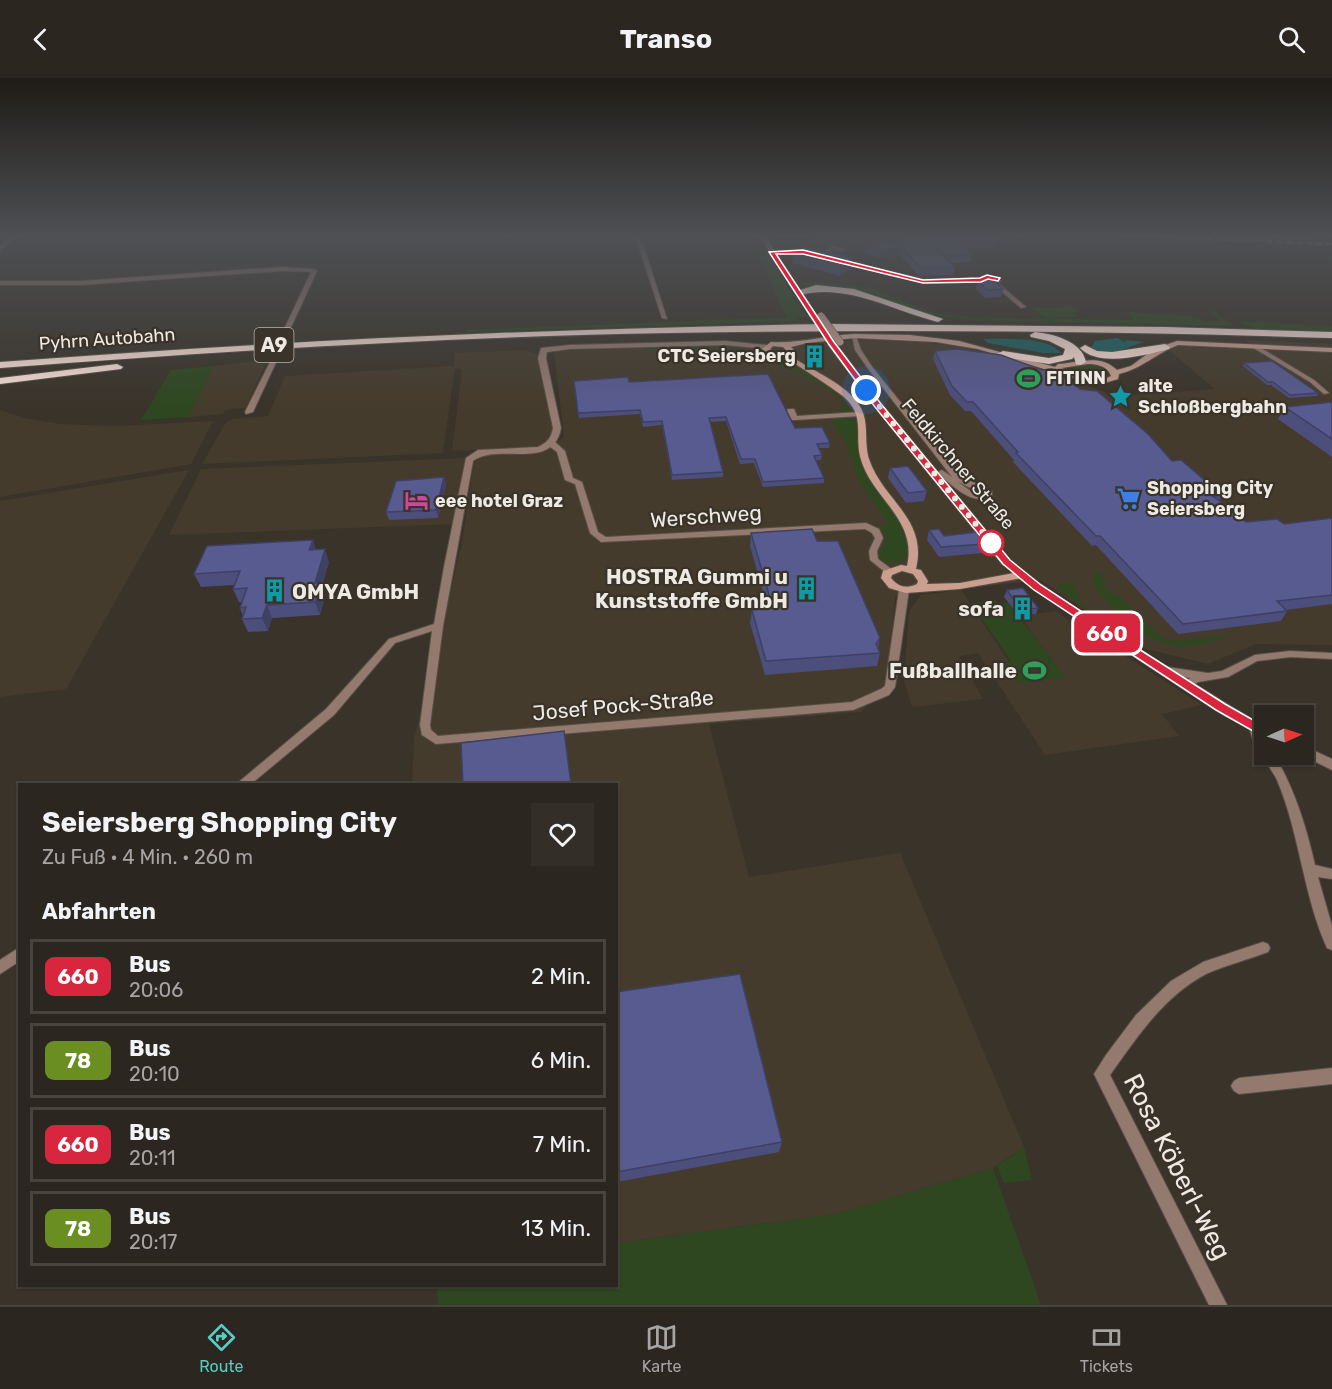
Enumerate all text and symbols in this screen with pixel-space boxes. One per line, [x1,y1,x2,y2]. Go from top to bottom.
icon: back [24,23,57,56]
text: Transo [620,23,712,55]
icon: search [1275,23,1308,56]
street label: Pyhrn Autobahn [38,323,176,355]
road number: A9 [254,328,294,362]
building icon: CTC Seiersberg [801,343,827,369]
place label: CTC Seiersberg [658,345,796,367]
sports icon: FITINN [1015,365,1041,391]
place label: FITINN [1046,367,1106,389]
your location [851,375,881,405]
place label: alte Schloßbergbahn [1138,375,1287,418]
place icon: alte Schloßbergbahn [1107,383,1133,409]
street label: Feldkirchner Straße [897,394,1019,534]
place label: Shopping City Seiersberg [1147,477,1274,520]
supermarket icon: Shopping City Seiersberg [1116,485,1142,511]
hotel icon: eee hotel Graz [404,488,430,514]
place label: eee hotel Graz [435,490,563,512]
street label: Werschweg [649,500,763,532]
unlabelled marker [978,530,1004,556]
place label: HOSTRA Gummi u Kunststoffe GmbH [595,564,788,613]
building icon: HOSTRA Gummi u Kunststoffe GmbH [793,575,819,601]
building icon: OMYA GmbH [261,578,287,604]
place label: OMYA GmbH [292,579,419,604]
building icon: sofa [1009,595,1035,621]
place label: sofa [958,596,1004,621]
line badge: 660 [1072,614,1142,652]
text: 660 [1086,621,1128,646]
sports icon: Fußballhalle [1022,657,1048,683]
place label: Fußballhalle [889,658,1017,683]
street label: Josef Pock-Straße [531,685,715,725]
north arrow [1254,705,1314,765]
map controls [1254,705,1314,765]
button: heart [531,803,594,866]
text: Seiersberg Shopping City [42,806,397,839]
text: Zu Fuß · 4 Min. · 260 m [42,845,253,869]
text: Abfahrten [42,898,156,925]
text: Bus [129,951,171,978]
text: 2 Min. [531,963,591,990]
text: 660 [57,964,99,989]
text: 20:06 [129,978,183,1002]
text: Bus [129,1035,171,1062]
text: 6 Min. [531,1047,591,1074]
text: 78 [65,1048,91,1073]
text: 20:10 [129,1062,180,1086]
street label: Rosa Köberl-Weg [1117,1069,1237,1265]
text: Bus [129,1119,171,1146]
text: 7 Min. [533,1131,591,1158]
text: 660 [57,1132,99,1157]
text: 20:11 [129,1146,176,1170]
text: Bus [129,1203,171,1230]
text: 13 Min. [521,1215,591,1242]
text: 78 [65,1216,91,1241]
text: 20:17 [129,1230,177,1254]
tab: Route [199,1321,244,1376]
tab: Karte [642,1321,681,1376]
tab: Tickets [1080,1321,1133,1376]

